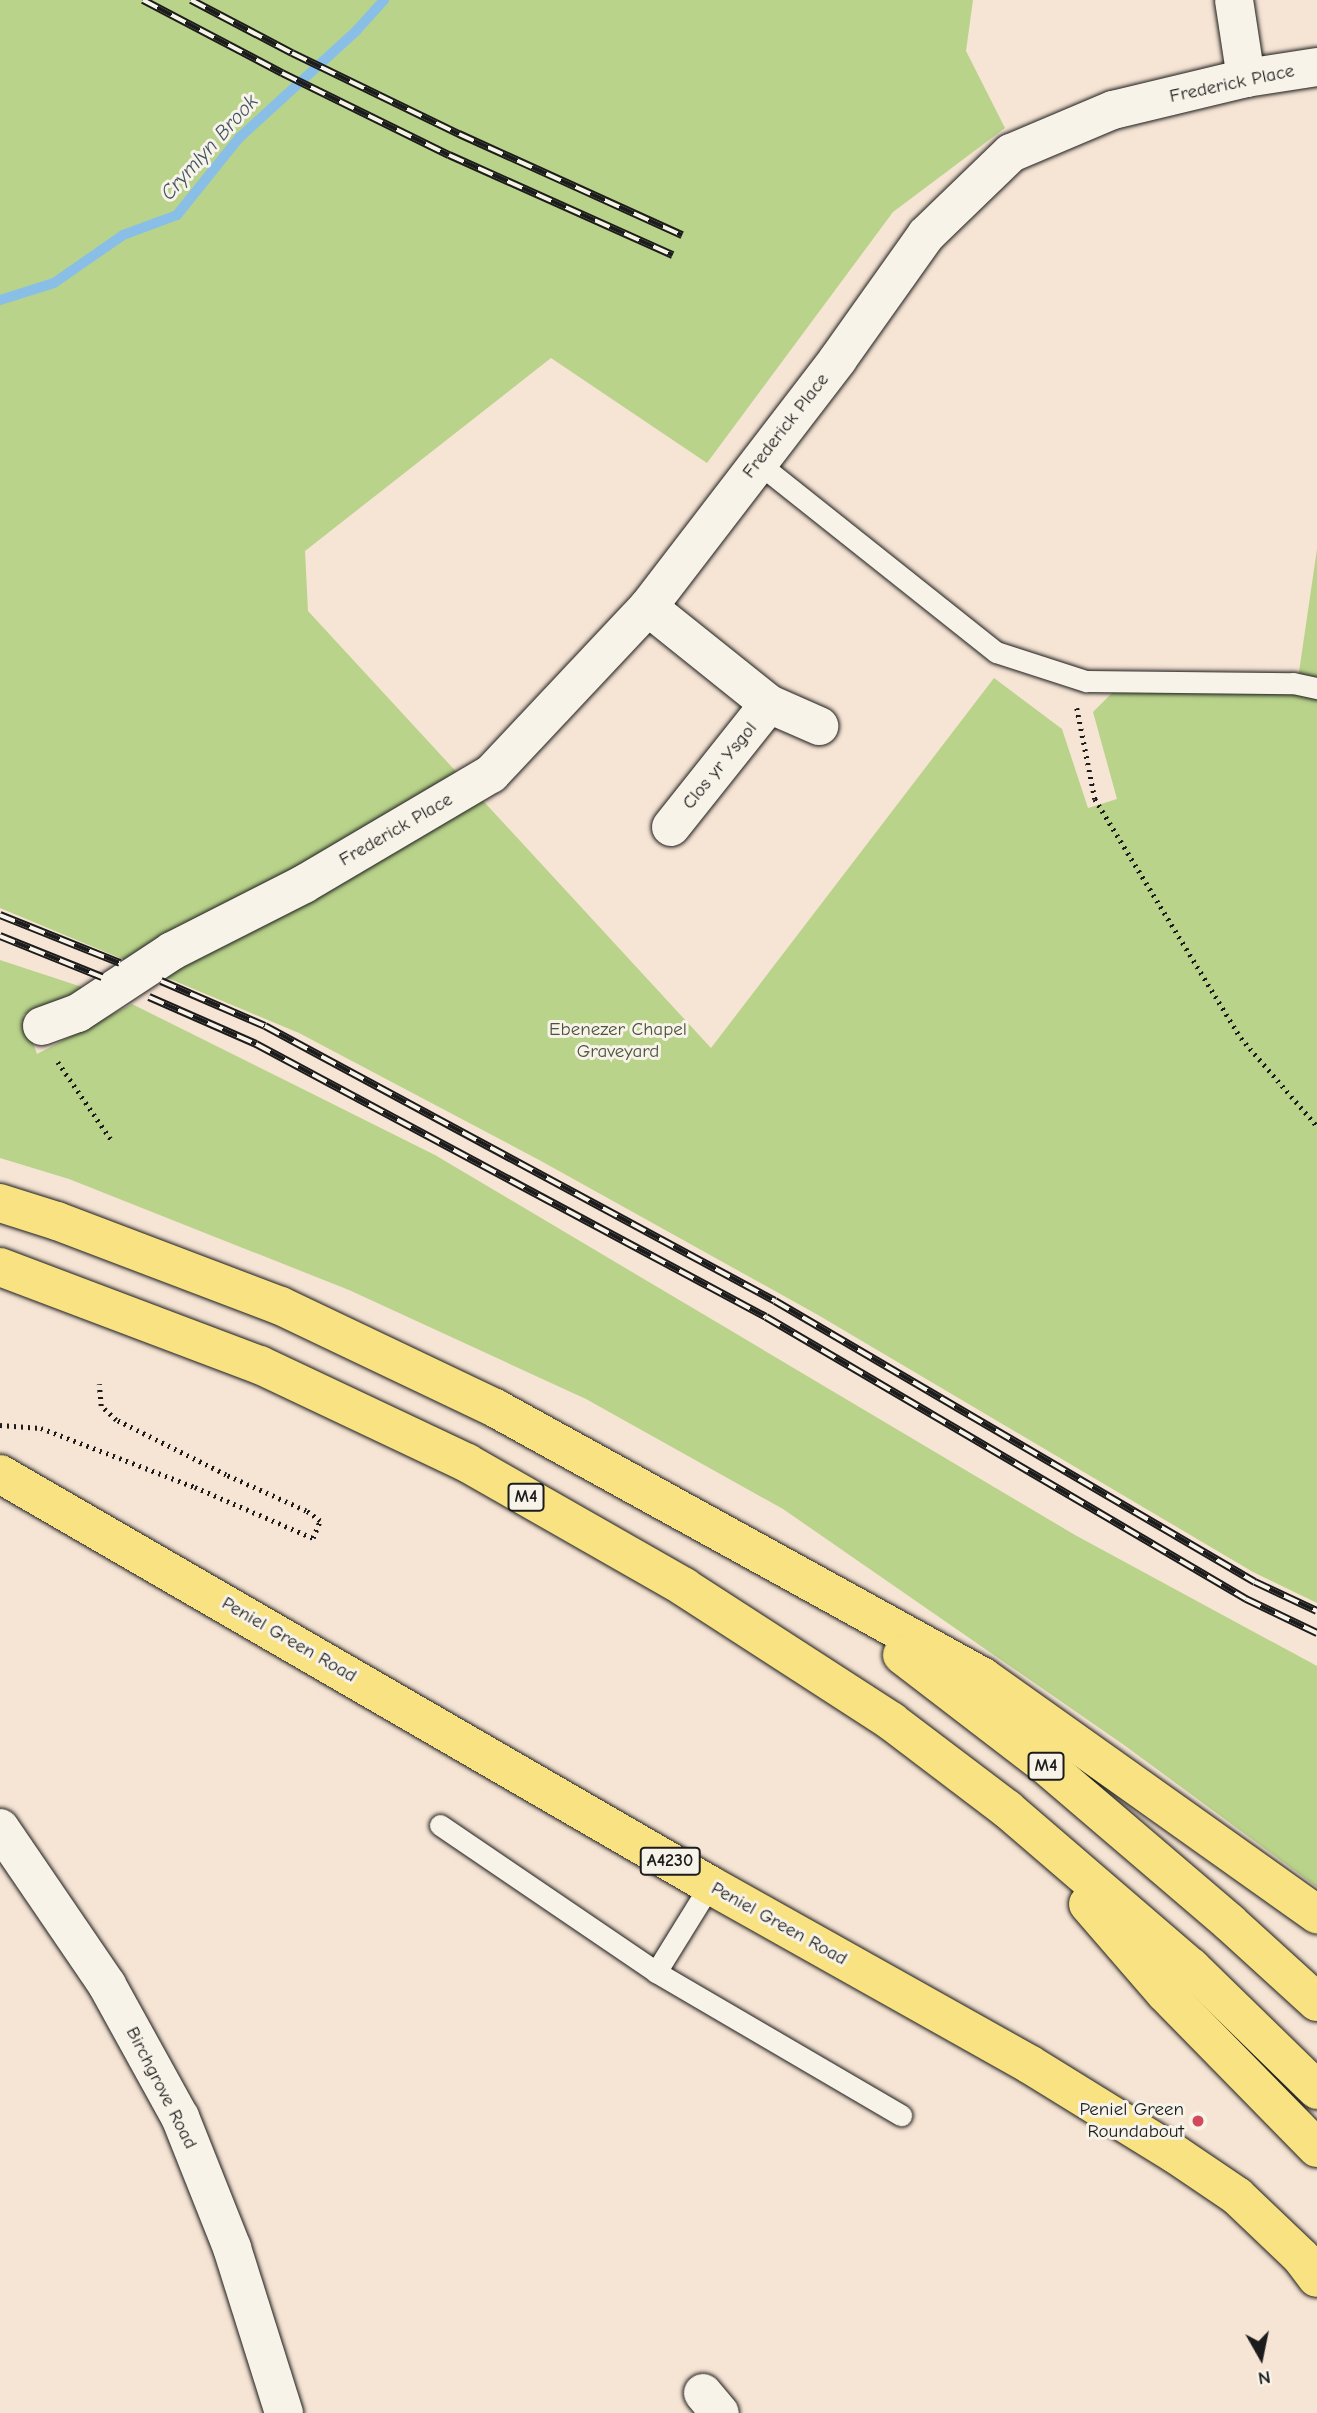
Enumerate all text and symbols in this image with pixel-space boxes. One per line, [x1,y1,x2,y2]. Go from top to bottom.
street label: Frederick Place [1167,60,1297,108]
water label: Crymlyn Brook [155,89,263,205]
street label: Frederick Place [738,369,834,483]
street label: Clos yr Ysgol [678,718,762,814]
street label: Frederick Place [335,788,457,872]
park label: Ebenezer Chapel Graveyard [549,1019,687,1063]
road number: M4 [507,1482,545,1512]
street label: Peniel Green Road [218,1592,360,1688]
road number: M4 [1027,1751,1065,1780]
road number: A4230 [638,1846,702,1875]
street label: Peniel Green Road [707,1877,851,1971]
street label: Birchgrove Road [120,2023,202,2153]
place label: Peniel Green Roundabout [1079,2099,1184,2143]
marker: Peniel Green Roundabout [1190,2113,1206,2129]
north arrow [1226,2322,1296,2392]
text: N [1256,2366,1272,2390]

